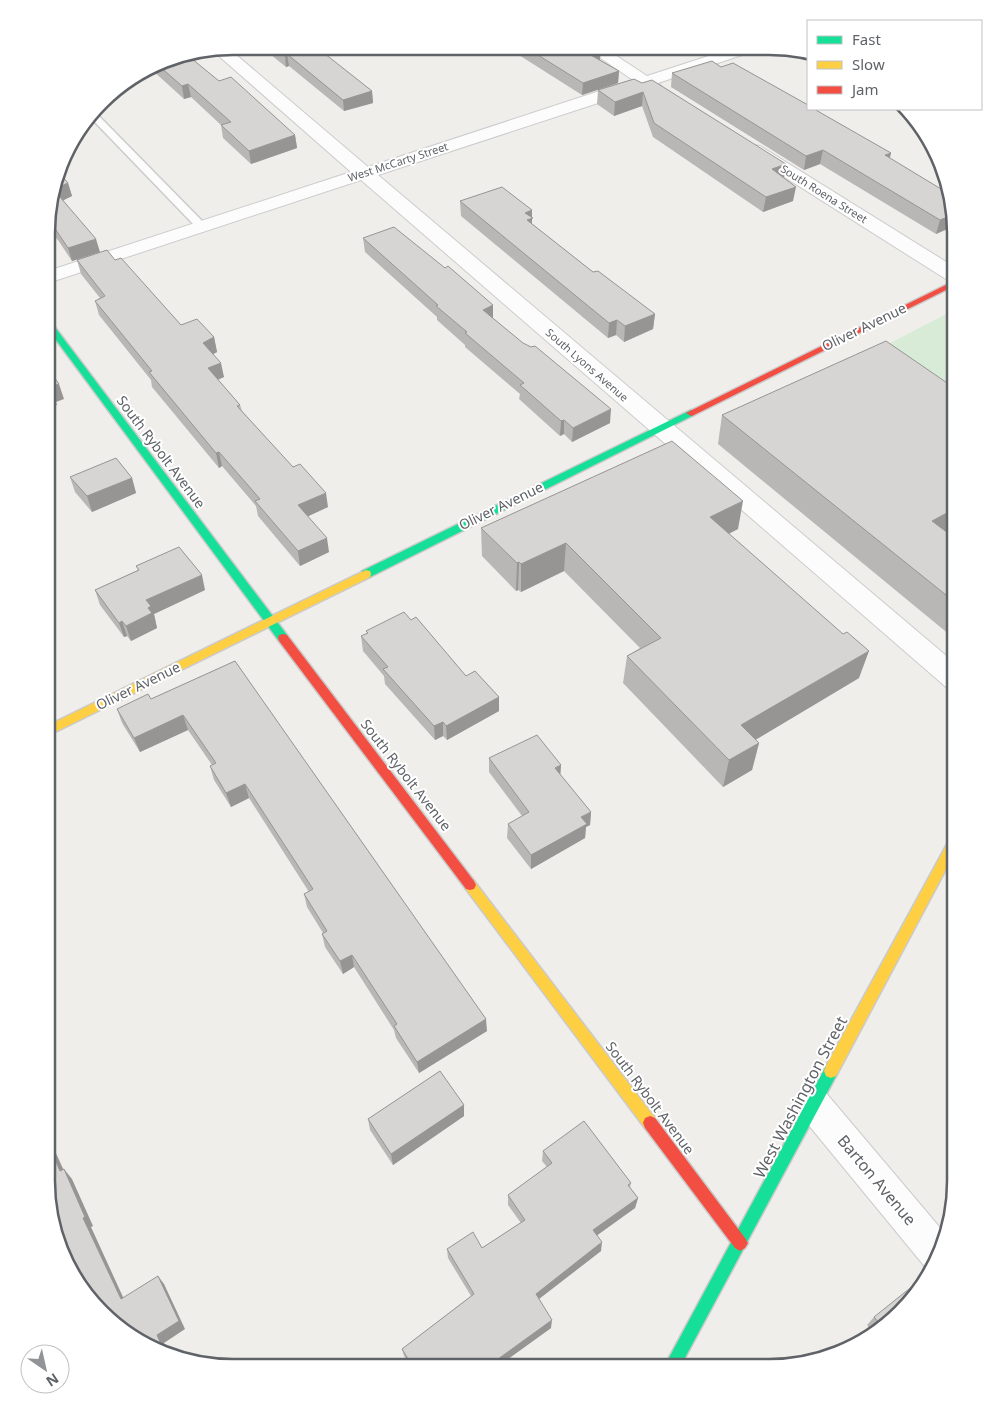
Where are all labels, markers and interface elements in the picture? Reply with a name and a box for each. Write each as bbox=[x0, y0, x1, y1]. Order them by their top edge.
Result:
legend bbox=[807, 20, 982, 110]
text: Fast bbox=[852, 29, 881, 49]
text: Slow bbox=[852, 54, 885, 74]
text: Jam bbox=[850, 79, 879, 99]
street label: West McCarty Street bbox=[346, 138, 450, 185]
street label: South Roena Street bbox=[778, 161, 870, 226]
street label: Oliver Avenue bbox=[818, 298, 909, 355]
street label: South Lyons Avenue bbox=[543, 325, 632, 405]
street label: South Rybolt Avenue bbox=[113, 391, 210, 512]
street label: Oliver Avenue bbox=[455, 477, 546, 534]
street label: Oliver Avenue bbox=[92, 657, 183, 714]
street label: South Rybolt Avenue bbox=[357, 715, 456, 834]
street label: West Washington Street bbox=[748, 1012, 852, 1182]
street label: South Rybolt Avenue bbox=[602, 1037, 699, 1158]
street label: Barton Avenue bbox=[833, 1130, 921, 1230]
north arrow bbox=[20, 1344, 70, 1394]
text: N bbox=[43, 1369, 63, 1391]

